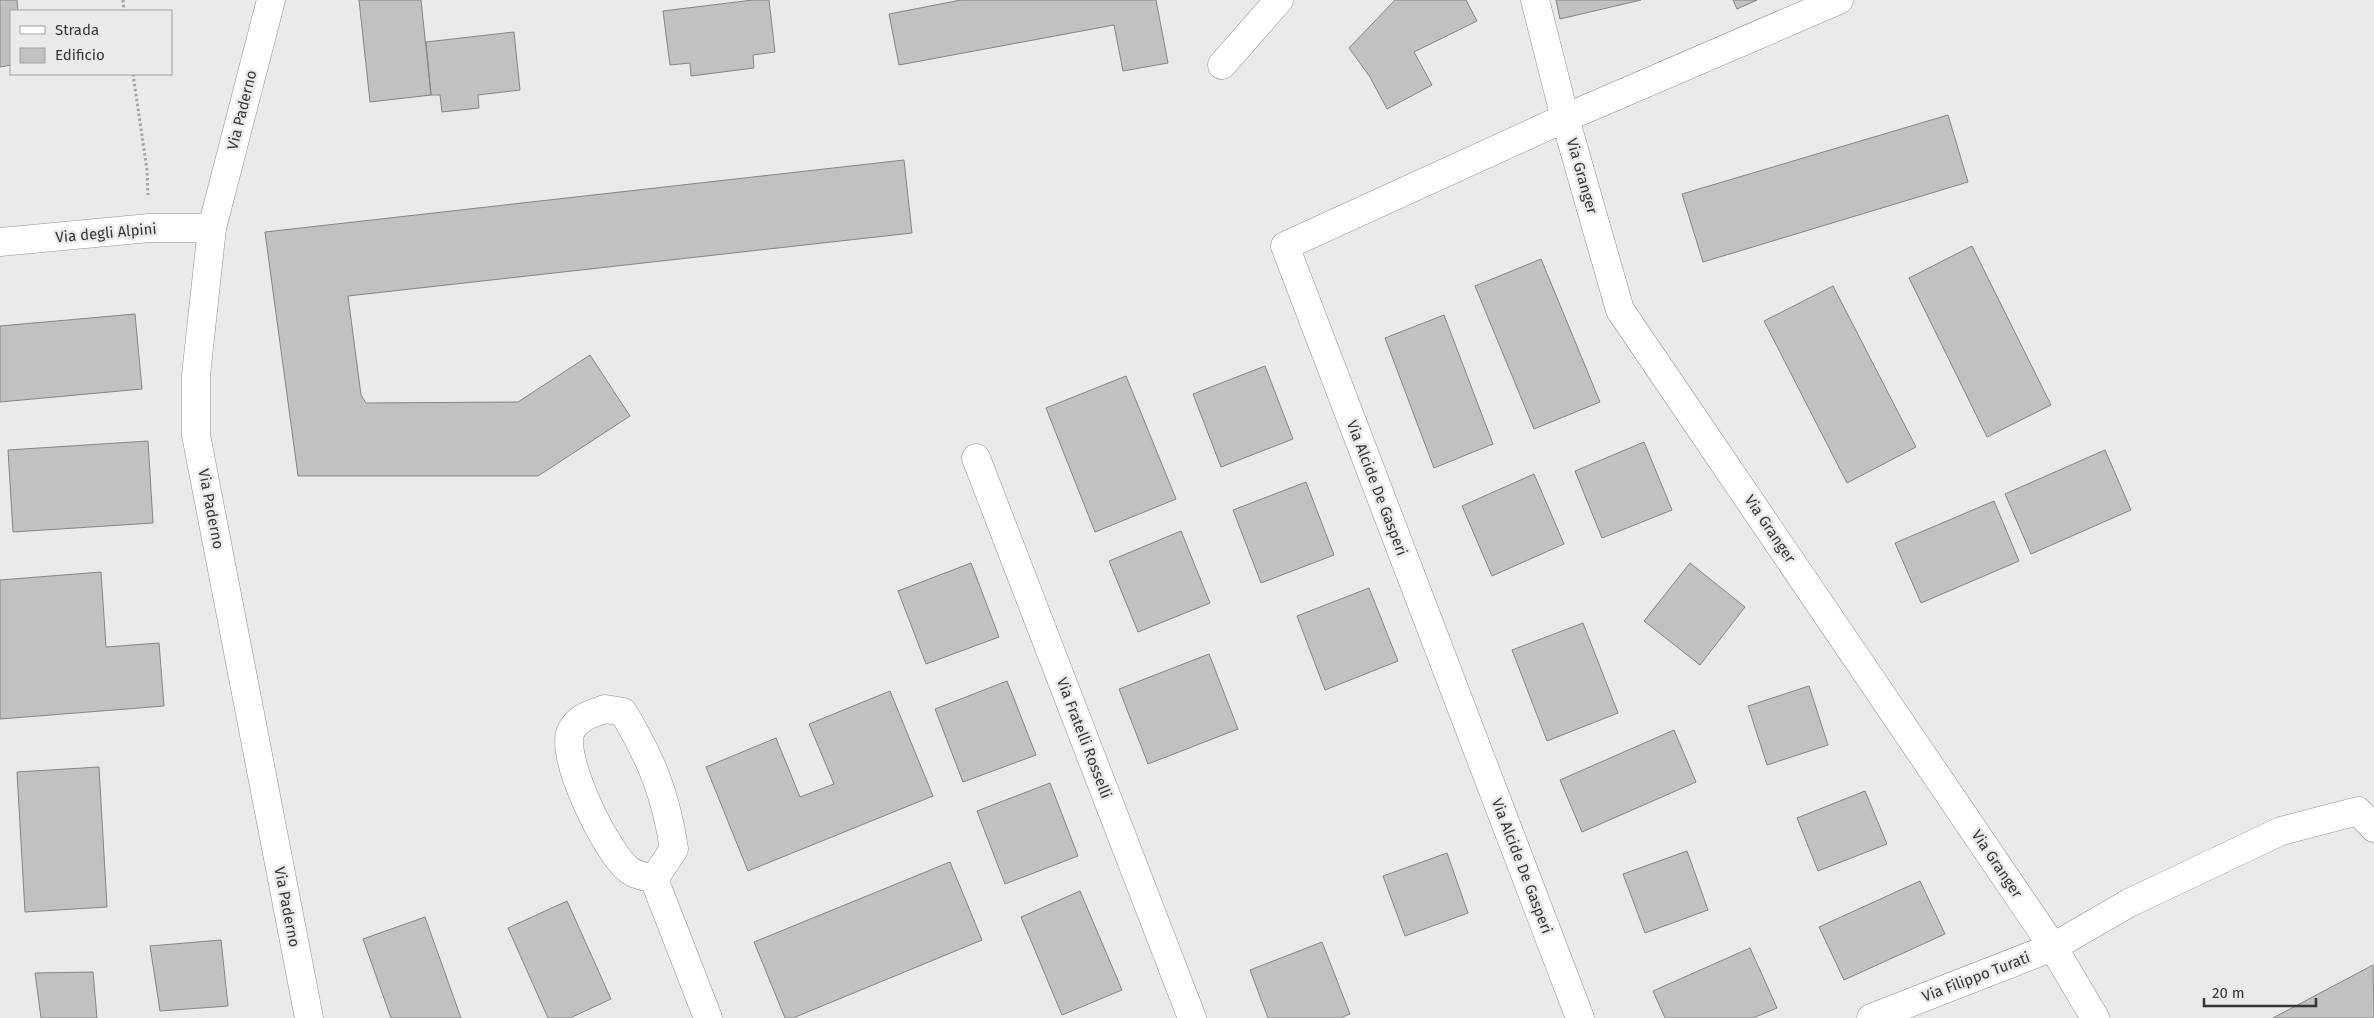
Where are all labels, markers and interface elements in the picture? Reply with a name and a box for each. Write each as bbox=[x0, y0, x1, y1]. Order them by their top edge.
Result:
legend bbox=[10, 10, 172, 75]
text: Strada bbox=[55, 21, 99, 39]
text: Edificio bbox=[55, 46, 105, 64]
street label: Via Paderno bbox=[223, 68, 261, 152]
street label: Via Granger bbox=[1563, 136, 1601, 216]
street label: Via degli Alpini bbox=[55, 220, 157, 246]
street label: Via Alcide De Gasperi bbox=[1343, 418, 1411, 558]
street label: Via Paderno bbox=[194, 467, 228, 551]
street label: Via Granger bbox=[1741, 492, 1799, 566]
street label: Via Fratelli Rosselli bbox=[1053, 675, 1115, 801]
street label: Via Alcide De Gasperi bbox=[1488, 796, 1556, 936]
street label: Via Granger bbox=[1968, 827, 2026, 901]
street label: Via Paderno bbox=[270, 865, 304, 949]
street label: Via Filippo Turati bbox=[1920, 948, 2032, 1006]
scale bar bbox=[2204, 976, 2316, 1008]
text: 20 m bbox=[2212, 984, 2245, 1002]

